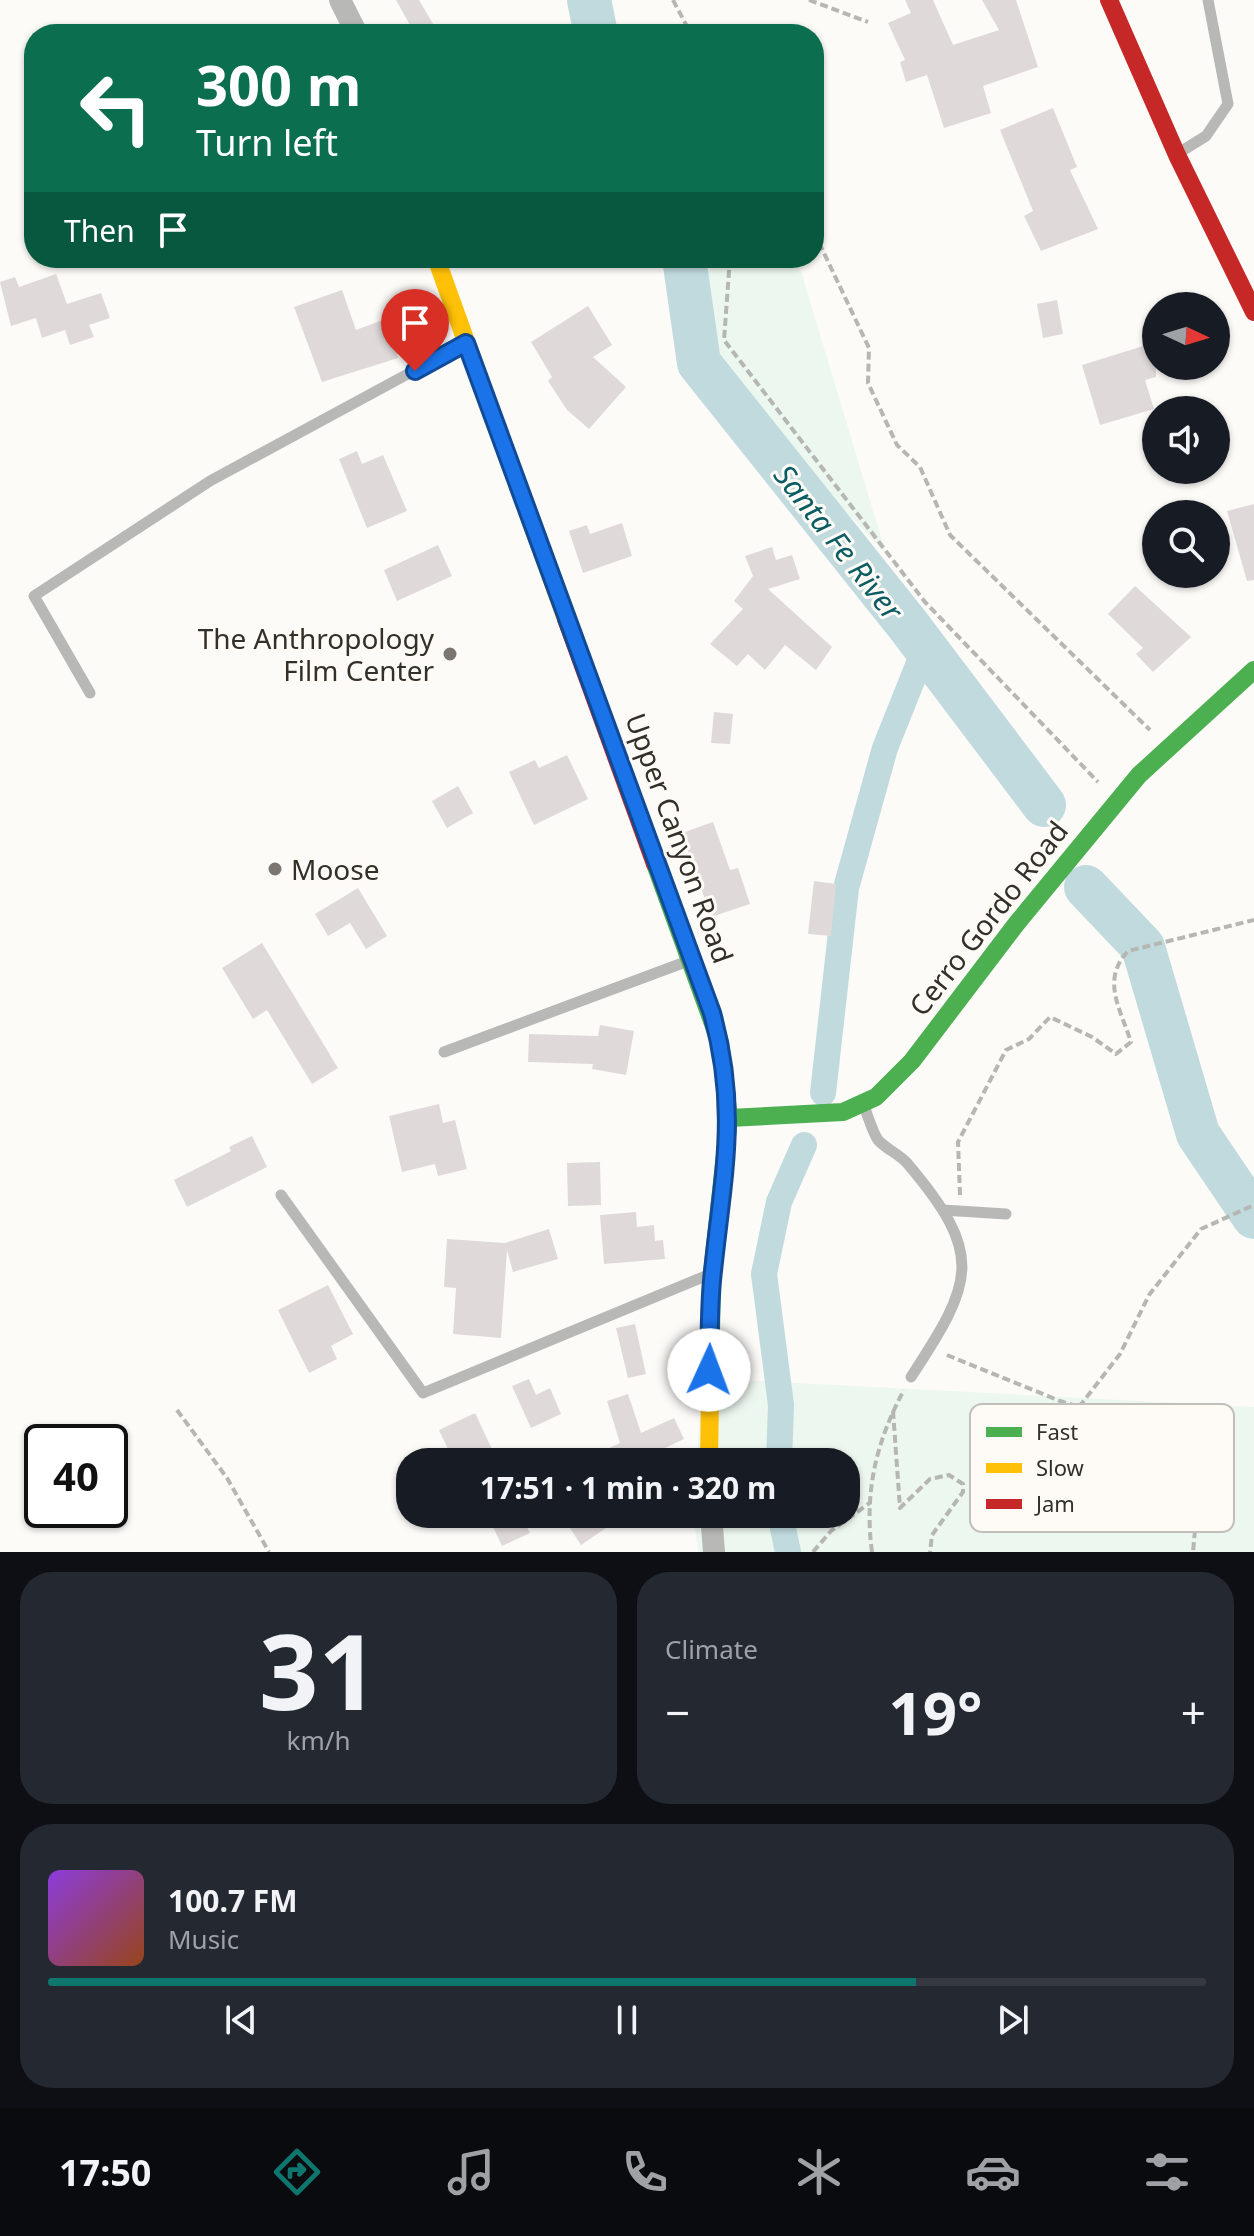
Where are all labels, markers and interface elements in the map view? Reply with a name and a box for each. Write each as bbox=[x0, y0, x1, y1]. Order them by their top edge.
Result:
text: 300 m bbox=[196, 46, 361, 122]
icon: left bbox=[64, 56, 168, 160]
text: Turn left bbox=[196, 118, 338, 167]
icon: arrive bbox=[151, 208, 195, 252]
text: Then bbox=[64, 210, 135, 251]
pin bbox=[381, 289, 449, 371]
north arrow bbox=[1142, 292, 1230, 380]
map controls bbox=[1142, 292, 1230, 588]
icon: arrive bbox=[393, 301, 437, 345]
button: sound bbox=[1142, 396, 1230, 484]
water label: Santa Fe River bbox=[765, 456, 913, 629]
button: search bbox=[1142, 500, 1230, 588]
place label: The Anthropology Film Center bbox=[198, 619, 435, 689]
marker: The Anthropology Film Center bbox=[441, 645, 459, 663]
street label: Upper Canyon Road bbox=[617, 708, 743, 968]
street label: Cerro Gordo Road bbox=[900, 813, 1076, 1023]
place label: Moose bbox=[291, 850, 379, 888]
marker: Moose bbox=[266, 860, 284, 878]
position arrow bbox=[667, 1328, 751, 1412]
legend bbox=[970, 1404, 1234, 1532]
text: Fast bbox=[1036, 1416, 1078, 1446]
speed limit sign: 40 bbox=[24, 1424, 128, 1528]
text: Slow bbox=[1036, 1452, 1085, 1482]
text: 17:51 · 1 min · 320 m bbox=[480, 1467, 776, 1508]
text: Jam bbox=[1034, 1488, 1075, 1518]
text: 31 bbox=[259, 1599, 378, 1740]
text: Climate bbox=[665, 1631, 758, 1667]
text: 19° bbox=[888, 1671, 983, 1753]
text: − bbox=[665, 1682, 690, 1742]
text: + bbox=[1181, 1682, 1206, 1742]
text: km/h bbox=[287, 1722, 350, 1758]
text: 100.7 FM bbox=[168, 1880, 298, 1921]
text: Music bbox=[168, 1921, 239, 1957]
icon: previous bbox=[219, 1998, 263, 2042]
icon: pause bbox=[605, 1998, 649, 2042]
icon: next bbox=[991, 1998, 1035, 2042]
icon: directions bbox=[269, 2144, 325, 2200]
icon: music bbox=[443, 2144, 499, 2200]
icon: phone bbox=[617, 2144, 673, 2200]
icon: climate bbox=[791, 2144, 847, 2200]
icon: car bbox=[965, 2144, 1021, 2200]
icon: filters bbox=[1139, 2144, 1195, 2200]
text: 17:50 bbox=[59, 2148, 151, 2197]

